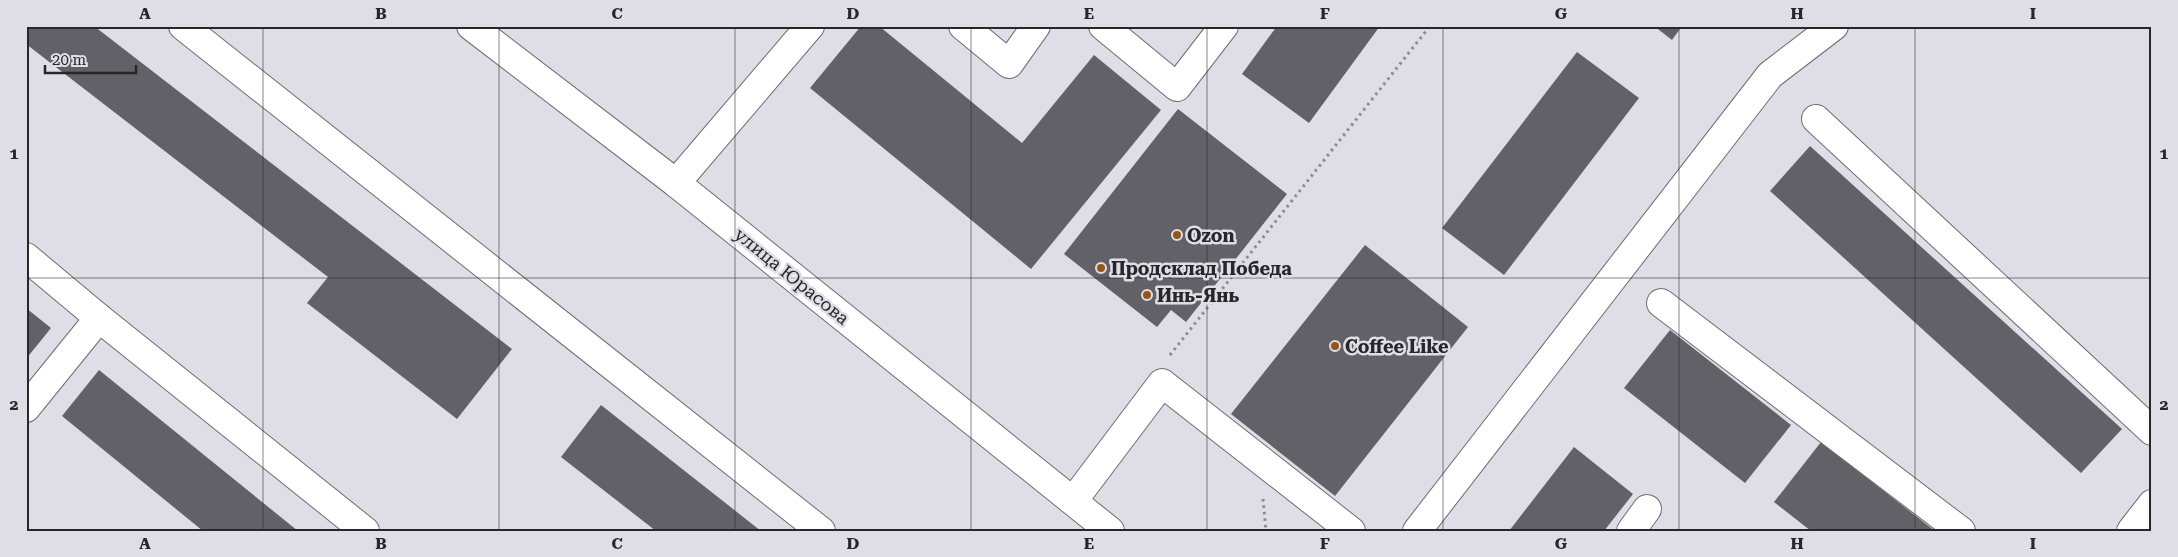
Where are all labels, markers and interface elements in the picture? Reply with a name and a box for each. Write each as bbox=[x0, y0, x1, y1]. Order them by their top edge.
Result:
text: A bbox=[139, 4, 151, 23]
text: B bbox=[375, 4, 387, 23]
text: C bbox=[611, 4, 623, 23]
text: D bbox=[847, 4, 860, 23]
text: E bbox=[1084, 4, 1094, 23]
text: F bbox=[1320, 4, 1330, 23]
text: G bbox=[1555, 4, 1568, 23]
text: H bbox=[1790, 4, 1804, 23]
text: I bbox=[2030, 4, 2036, 23]
scale bar bbox=[45, 42, 136, 74]
text: 20 m bbox=[52, 51, 87, 69]
text: 1 bbox=[10, 144, 19, 163]
text: 1 bbox=[2160, 144, 2169, 163]
street label: улица Юрасова bbox=[730, 223, 854, 329]
place label: Ozon bbox=[1187, 225, 1235, 246]
marker: Ozon bbox=[1171, 229, 1183, 241]
place label: Продсклад Победа bbox=[1111, 258, 1292, 279]
marker: Продсклад Победа bbox=[1095, 262, 1107, 274]
place label: Инь-Янь bbox=[1157, 285, 1240, 306]
marker: Инь-Янь bbox=[1141, 289, 1153, 301]
place label: Coffee Like bbox=[1345, 336, 1449, 357]
marker: Coffee Like bbox=[1329, 340, 1341, 352]
text: 2 bbox=[10, 395, 19, 414]
text: 2 bbox=[2160, 395, 2169, 414]
text: A bbox=[139, 534, 151, 553]
text: B bbox=[375, 534, 387, 553]
text: C bbox=[611, 534, 623, 553]
text: D bbox=[847, 534, 860, 553]
text: E bbox=[1084, 534, 1094, 553]
text: F bbox=[1320, 534, 1330, 553]
text: G bbox=[1555, 534, 1568, 553]
text: H bbox=[1790, 534, 1804, 553]
text: I bbox=[2030, 534, 2036, 553]

